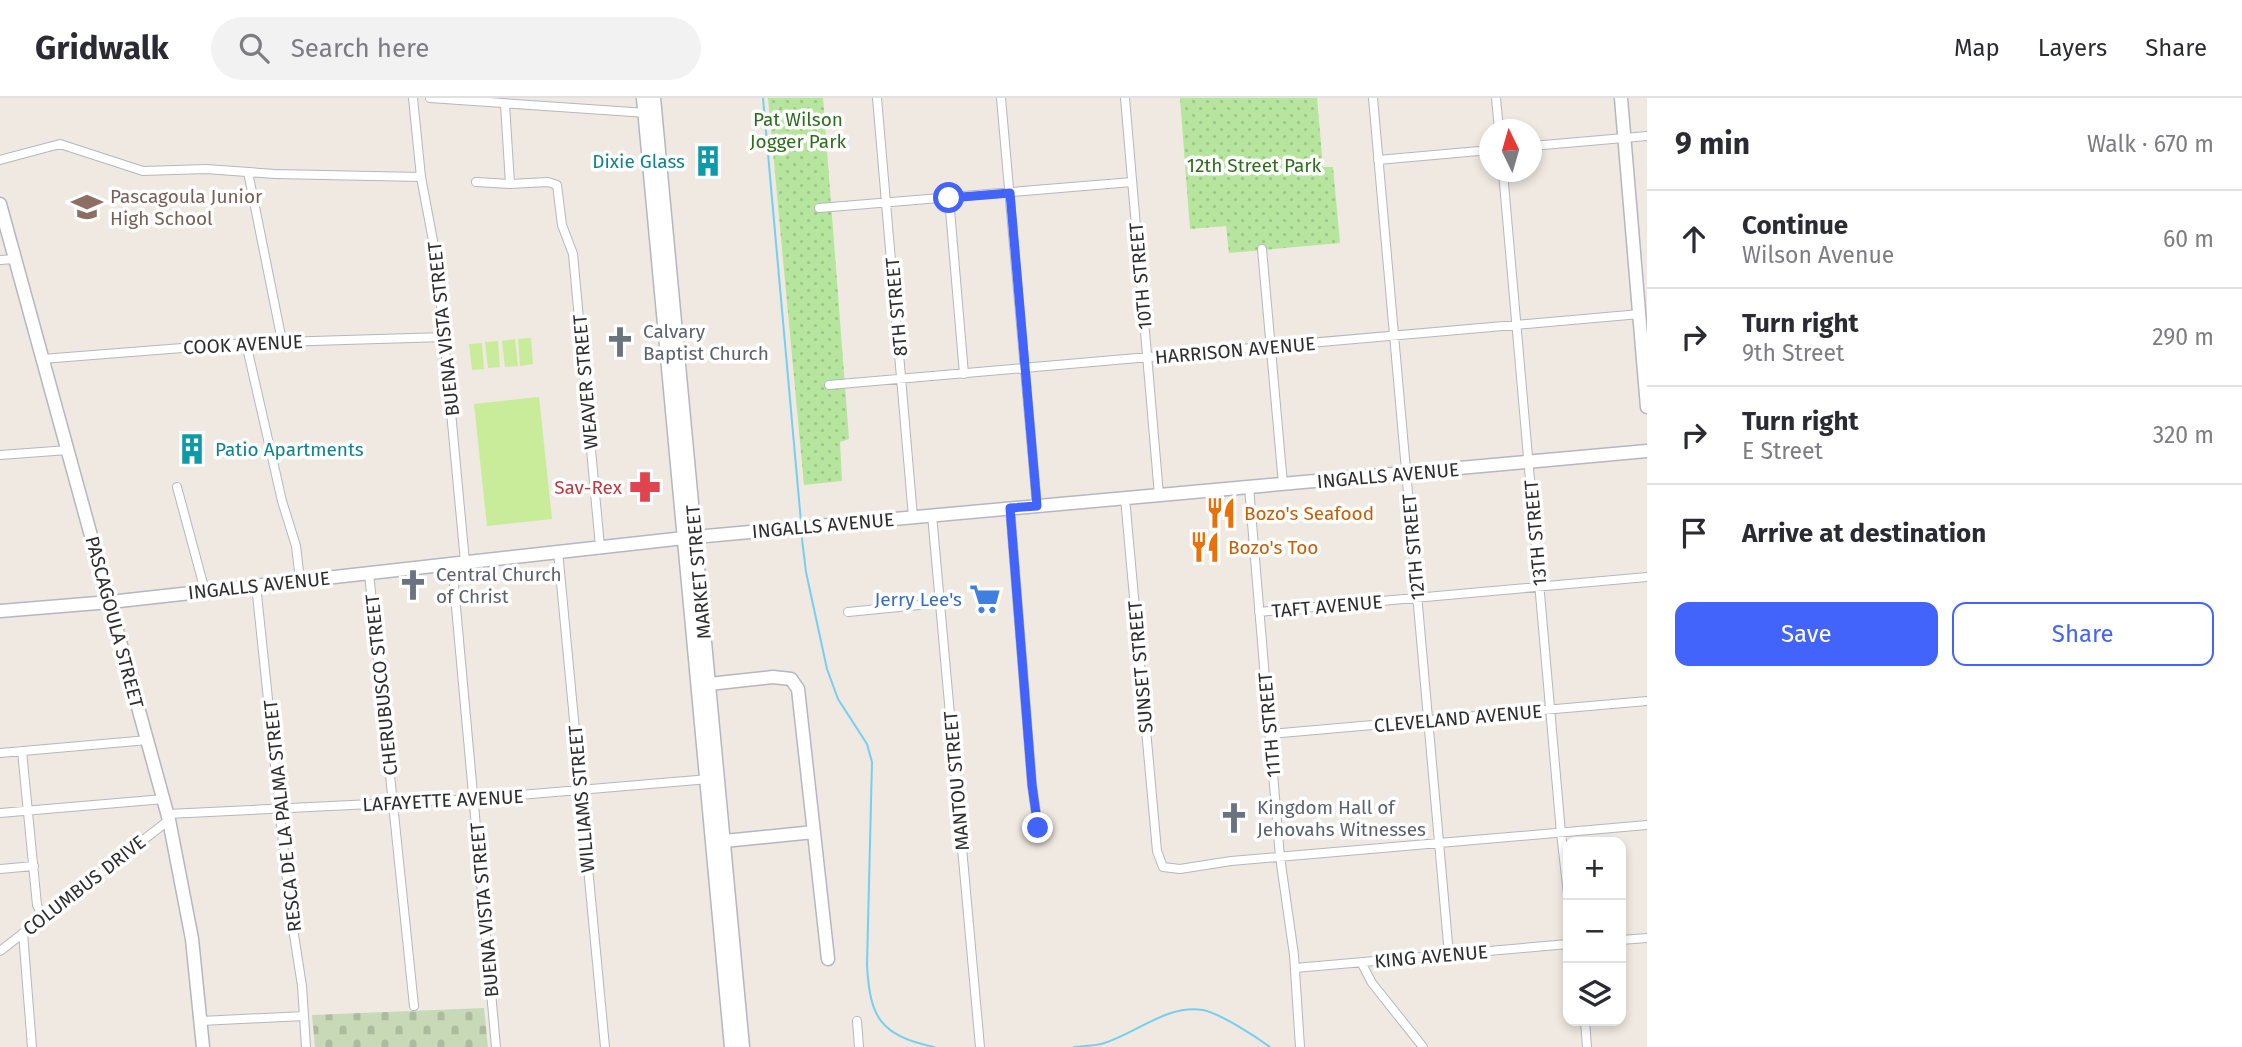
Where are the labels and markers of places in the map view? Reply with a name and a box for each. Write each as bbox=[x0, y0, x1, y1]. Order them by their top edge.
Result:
building icon: Dixie Glass bbox=[691, 144, 725, 178]
place label: Dixie Glass bbox=[592, 150, 685, 173]
place label: Pascagoula Junior High School bbox=[110, 185, 263, 230]
school or university icon: Pascagoula Junior High School bbox=[70, 190, 104, 224]
place label: Calvary Baptist Church bbox=[643, 320, 769, 365]
church icon: Calvary Baptist Church bbox=[603, 325, 637, 359]
building icon: Patio Apartments bbox=[175, 432, 209, 466]
place label: Patio Apartments bbox=[215, 438, 364, 461]
pharmacy icon: Sav-Rex bbox=[628, 470, 662, 504]
place label: Sav-Rex bbox=[554, 476, 623, 499]
restaurant icon: Bozo's Seafood bbox=[1204, 496, 1238, 530]
place label: Bozo's Seafood bbox=[1244, 502, 1374, 525]
restaurant icon: Bozo's Too bbox=[1188, 530, 1222, 564]
place label: Bozo's Too bbox=[1228, 536, 1318, 559]
place label: Central Church of Christ bbox=[436, 563, 562, 608]
church icon: Central Church of Christ bbox=[396, 568, 430, 602]
supermarket icon: Jerry Lee's bbox=[968, 582, 1002, 616]
place label: Jerry Lee's bbox=[874, 588, 962, 611]
place label: Kingdom Hall of Jehovahs Witnesses bbox=[1257, 796, 1426, 841]
church icon: Kingdom Hall of Jehovahs Witnesses bbox=[1217, 801, 1251, 835]

